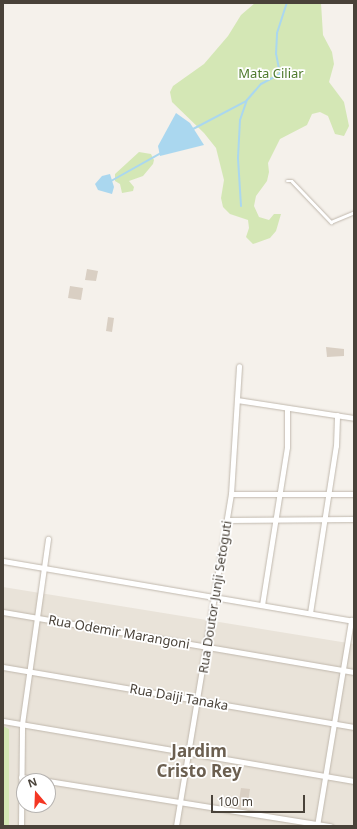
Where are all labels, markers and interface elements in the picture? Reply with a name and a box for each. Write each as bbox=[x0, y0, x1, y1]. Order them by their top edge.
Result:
park label: Mata Ciliar bbox=[238, 65, 304, 81]
street label: Rua Doutor Junji Setoguti bbox=[195, 520, 235, 674]
street label: Rua Odemir Marangoni bbox=[47, 612, 191, 652]
street label: Rua Daiji Tanaka bbox=[128, 681, 230, 713]
district label: Jardim Cristo Rey bbox=[156, 741, 242, 781]
north arrow bbox=[16, 773, 56, 813]
text: N bbox=[26, 774, 39, 791]
scale bar bbox=[213, 787, 307, 813]
text: 100 m bbox=[218, 793, 253, 810]

